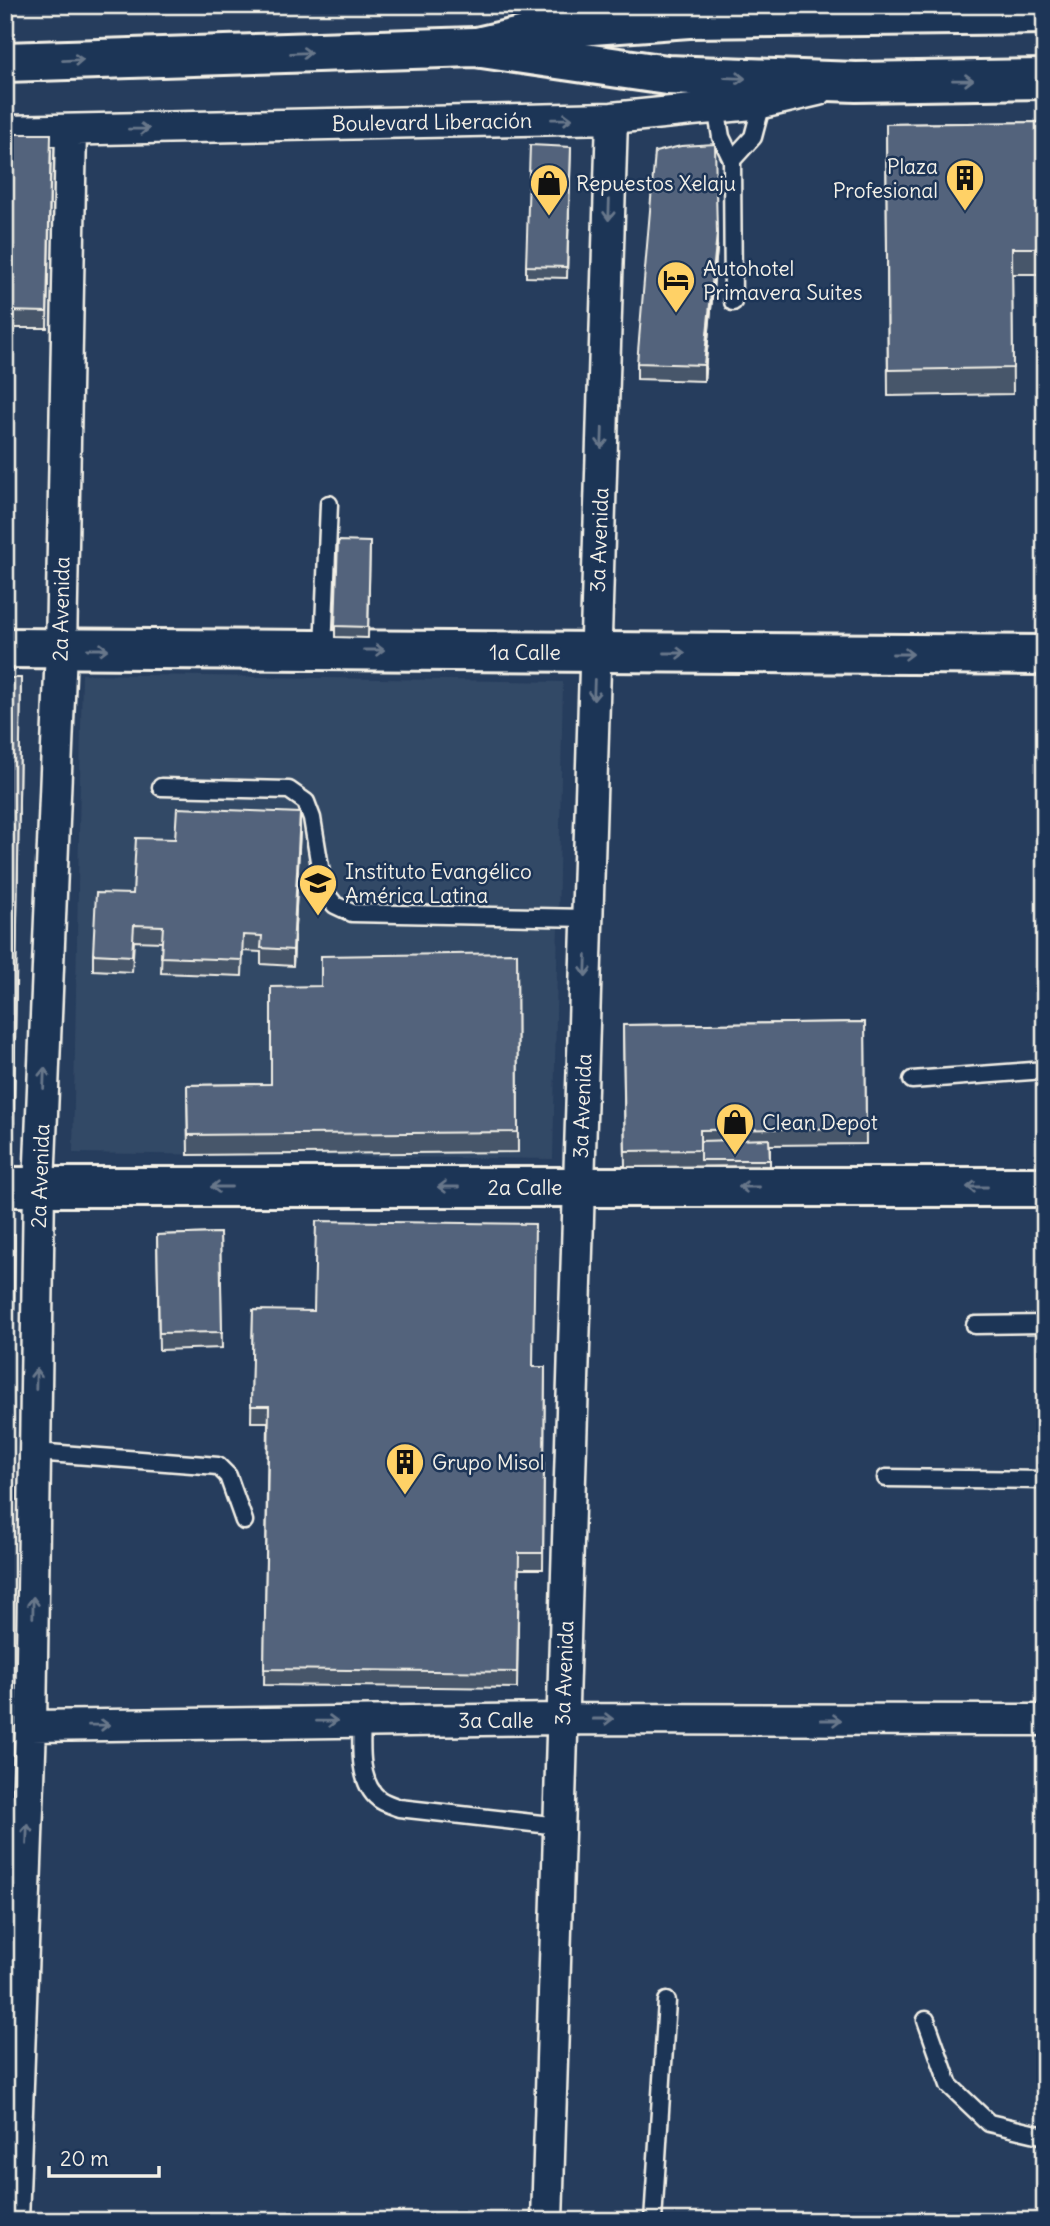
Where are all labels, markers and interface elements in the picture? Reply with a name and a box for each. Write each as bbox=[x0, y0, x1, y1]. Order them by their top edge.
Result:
one-way arrow bbox=[289, 46, 312, 59]
one-way arrow bbox=[62, 54, 85, 67]
one-way arrow bbox=[723, 71, 746, 84]
one-way arrow bbox=[951, 73, 974, 87]
street label: Boulevard Liberación bbox=[332, 107, 532, 137]
one-way arrow bbox=[551, 112, 574, 126]
one-way arrow bbox=[127, 123, 150, 136]
place label: Plaza Profesional bbox=[833, 153, 938, 204]
building icon: Plaza Profesional bbox=[944, 157, 986, 212]
shop icon: Repuestos Xelaju bbox=[528, 162, 570, 217]
place label: Repuestos Xelaju bbox=[576, 170, 736, 197]
one-way arrow bbox=[603, 199, 616, 222]
place label: Autohotel Primavera Suites bbox=[703, 255, 863, 306]
hotel icon: Autohotel Primavera Suites bbox=[655, 259, 697, 314]
one-way arrow bbox=[595, 426, 609, 449]
street label: 3a Avenida bbox=[584, 487, 614, 593]
street label: 2a Avenida bbox=[47, 556, 75, 662]
street label: 1a Calle bbox=[489, 639, 561, 666]
one-way arrow bbox=[86, 642, 109, 656]
one-way arrow bbox=[363, 643, 386, 657]
one-way arrow bbox=[664, 646, 687, 660]
one-way arrow bbox=[891, 648, 914, 661]
one-way arrow bbox=[587, 678, 601, 701]
place label: Instituto Evangélico América Latina bbox=[345, 858, 532, 909]
school or university icon: Instituto Evangélico América Latina bbox=[297, 862, 339, 917]
one-way arrow bbox=[579, 954, 592, 977]
street label: 3a Avenida bbox=[567, 1053, 597, 1159]
one-way arrow bbox=[37, 1067, 50, 1090]
shop icon: Clean Depot bbox=[714, 1101, 756, 1156]
place label: Clean Depot bbox=[762, 1109, 878, 1136]
street label: 2a Avenida bbox=[25, 1123, 55, 1229]
street label: 2a Calle bbox=[488, 1174, 562, 1201]
one-way arrow bbox=[209, 1180, 232, 1194]
one-way arrow bbox=[437, 1180, 460, 1194]
one-way arrow bbox=[738, 1180, 761, 1194]
one-way arrow bbox=[965, 1180, 988, 1194]
one-way arrow bbox=[29, 1368, 43, 1391]
building icon: Grupo Misol bbox=[384, 1441, 426, 1496]
place label: Grupo Misol bbox=[432, 1449, 544, 1476]
one-way arrow bbox=[26, 1596, 39, 1619]
street label: 3a Avenida bbox=[549, 1620, 579, 1726]
street label: 3a Calle bbox=[458, 1707, 534, 1734]
one-way arrow bbox=[591, 1712, 614, 1726]
one-way arrow bbox=[819, 1713, 842, 1727]
one-way arrow bbox=[315, 1714, 338, 1728]
one-way arrow bbox=[87, 1718, 110, 1731]
one-way arrow bbox=[20, 1823, 34, 1846]
scale bar bbox=[49, 2135, 159, 2179]
text: 20 m bbox=[60, 2145, 109, 2172]

